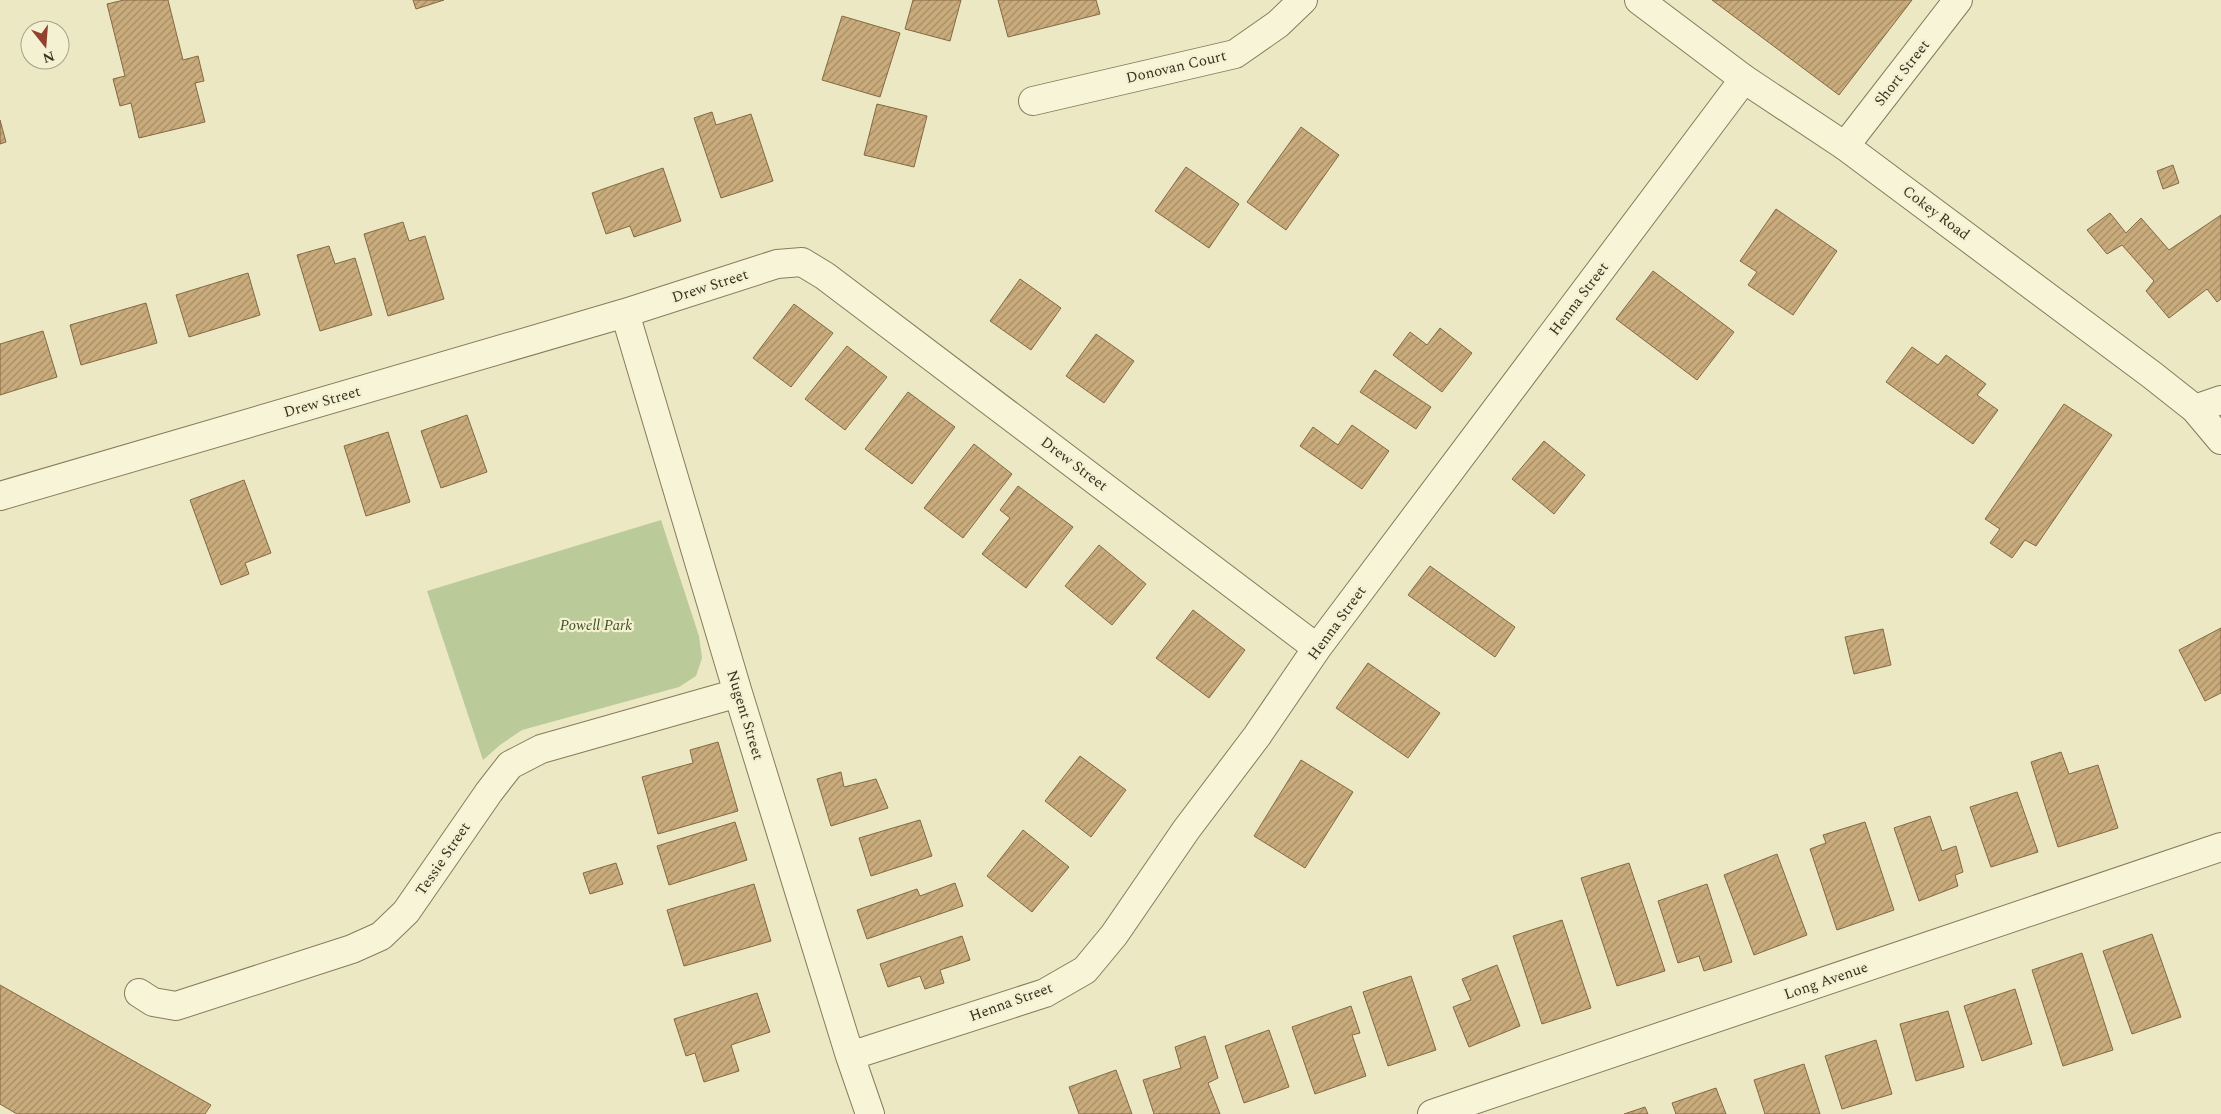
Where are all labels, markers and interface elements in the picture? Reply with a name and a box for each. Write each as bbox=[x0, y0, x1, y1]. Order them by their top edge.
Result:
north arrow bbox=[20, 20, 70, 70]
street label: Short Street bbox=[1869, 35, 1935, 111]
street label: Donovan Court bbox=[1124, 44, 1228, 90]
text: N bbox=[40, 45, 57, 69]
street label: Cokey Road bbox=[1897, 180, 1975, 246]
street label: Henna Street bbox=[1544, 257, 1614, 341]
street label: Drew Street bbox=[669, 263, 751, 309]
street label: Drew Street bbox=[281, 380, 363, 424]
street label: Drew Street bbox=[1035, 431, 1113, 497]
street label: Henna Street bbox=[1302, 581, 1372, 665]
park label: Powell Park bbox=[560, 614, 632, 637]
street label: Nugent Street bbox=[720, 667, 770, 763]
street label: Tessie Street bbox=[410, 818, 476, 900]
street label: Long Avenue bbox=[1781, 956, 1871, 1006]
street label: Henna Street bbox=[966, 976, 1056, 1028]

